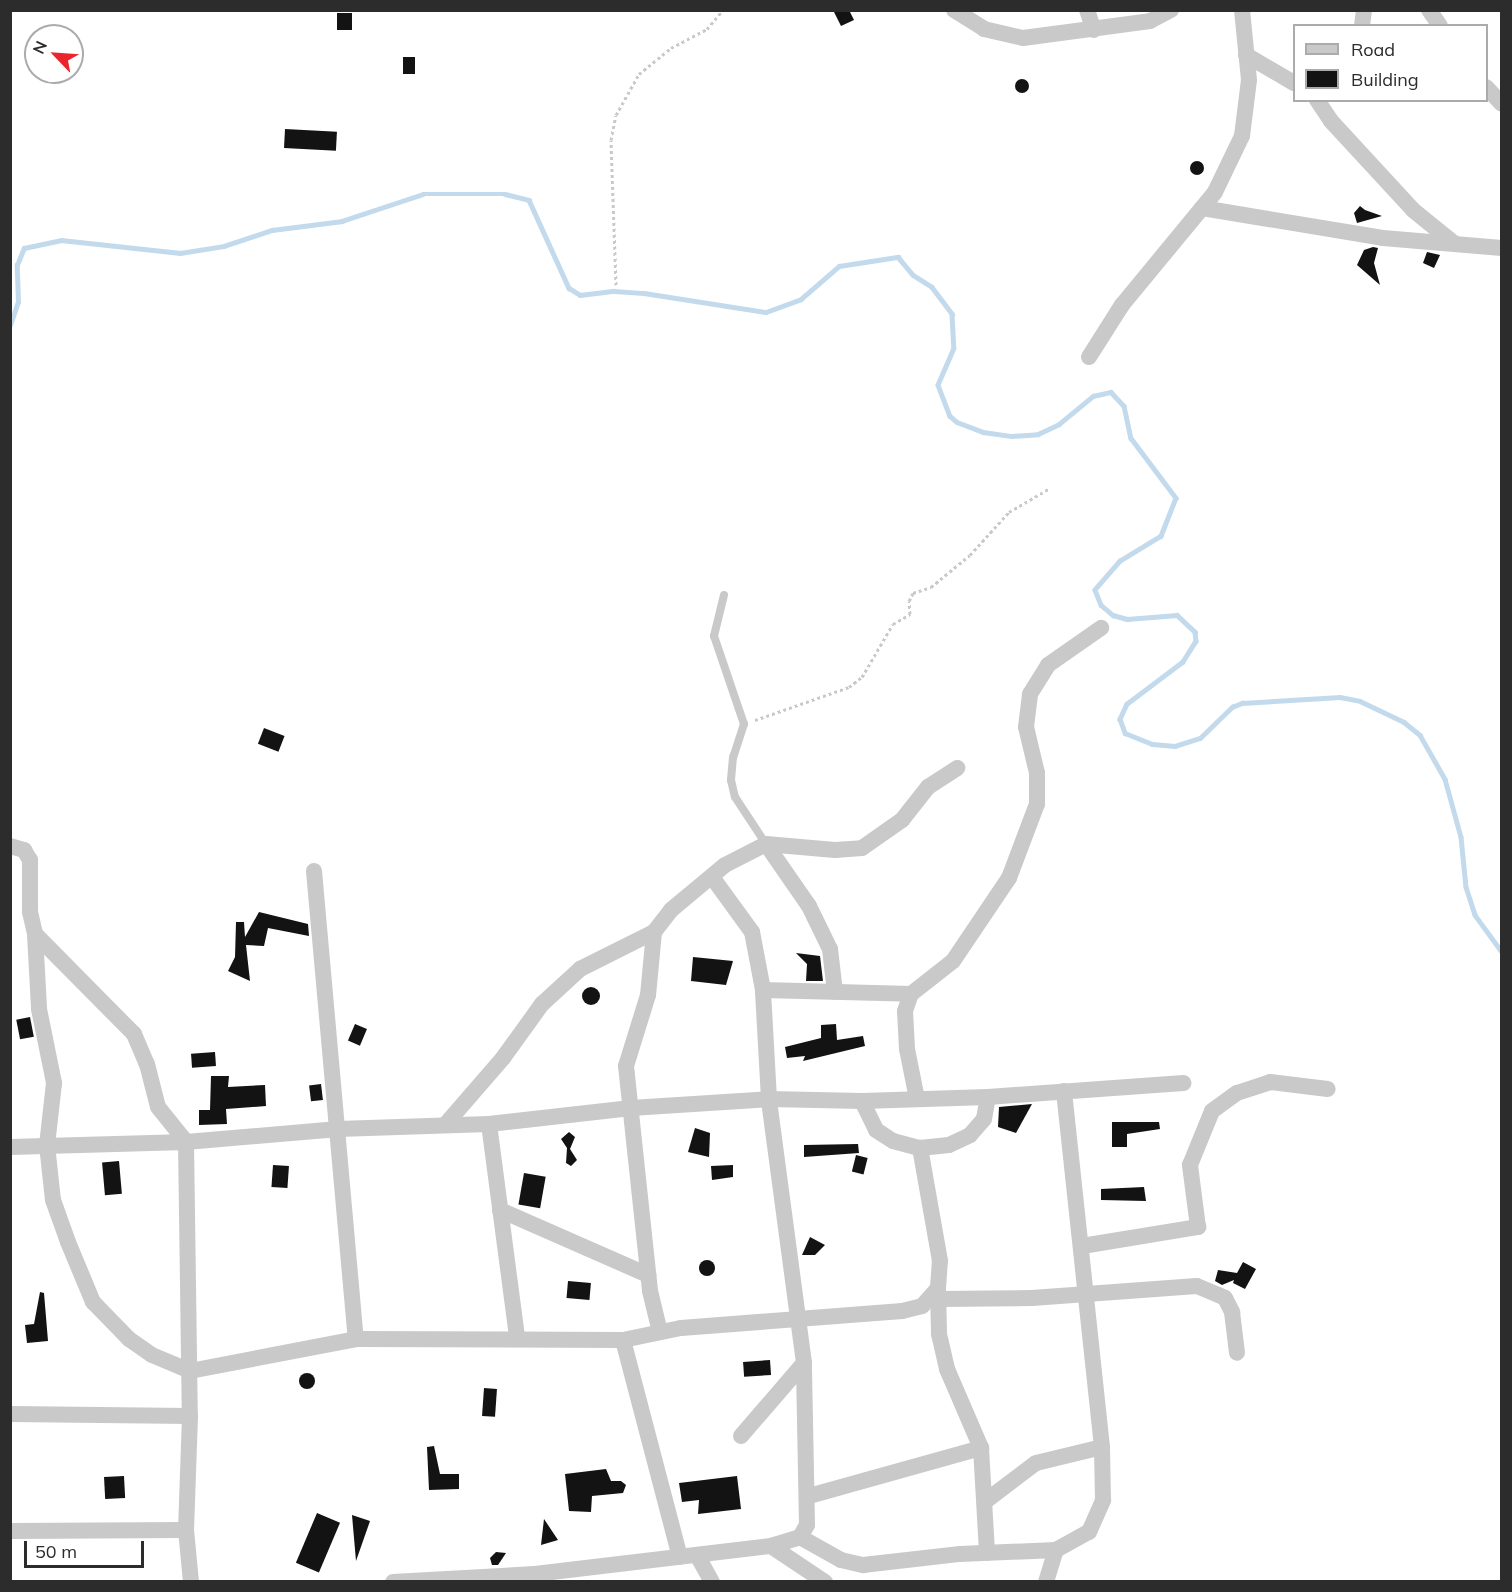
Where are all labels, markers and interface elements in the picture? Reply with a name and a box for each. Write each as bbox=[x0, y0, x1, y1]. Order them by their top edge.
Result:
north arrow bbox=[24, 24, 84, 84]
legend bbox=[1293, 24, 1488, 102]
text: N bbox=[28, 38, 51, 57]
text: Road bbox=[1351, 38, 1395, 61]
text: Building bbox=[1351, 68, 1419, 91]
scale bar bbox=[27, 1529, 147, 1567]
text: 50 m bbox=[35, 1540, 77, 1563]

